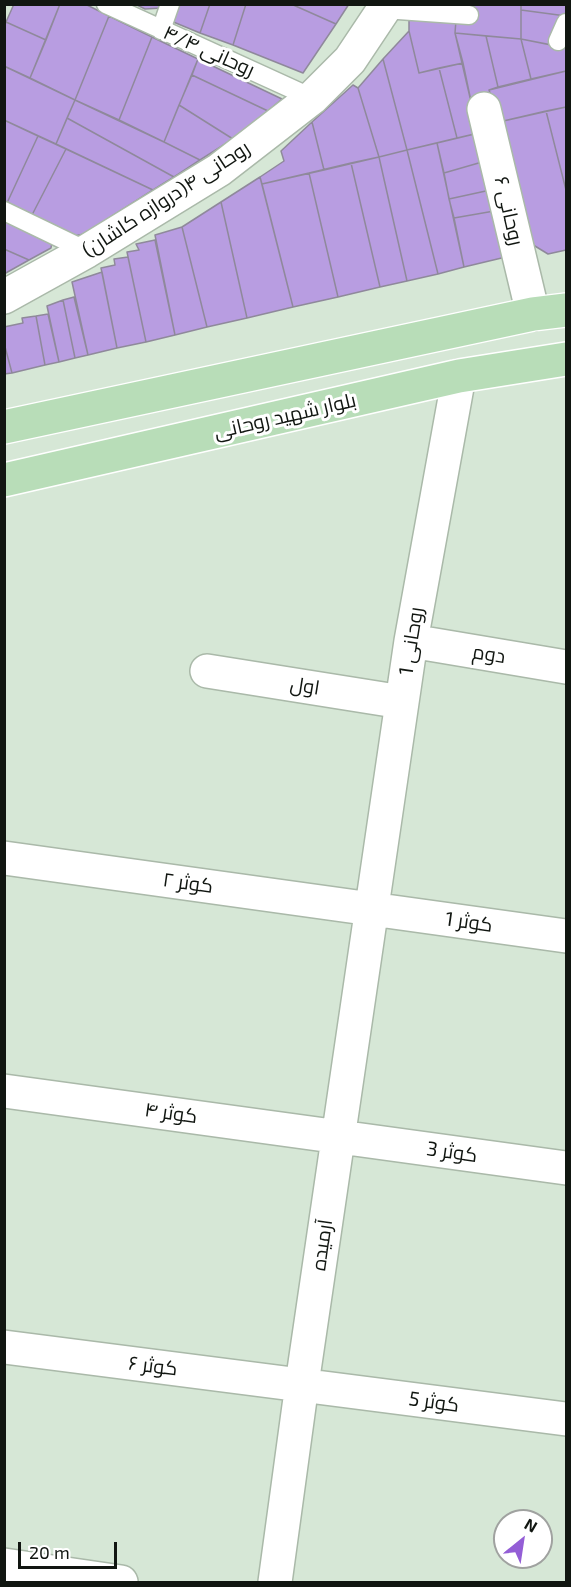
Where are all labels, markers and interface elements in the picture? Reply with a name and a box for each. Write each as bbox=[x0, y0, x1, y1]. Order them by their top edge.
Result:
street label: روحانی ۴/۴ bbox=[160, 20, 258, 82]
street label: روحانی ۴(دروازه کاشان) bbox=[78, 136, 254, 262]
street label: روحانی ۶ bbox=[489, 174, 529, 248]
street label: بلوار شهید روحانی bbox=[212, 388, 358, 444]
street label: روحانی 1 bbox=[394, 605, 428, 677]
street label: دوم bbox=[471, 640, 507, 668]
street label: اول bbox=[289, 672, 321, 700]
street label: کوثر ۲ bbox=[161, 868, 215, 898]
street label: کوثر 1 bbox=[444, 907, 494, 937]
street label: کوثر ۴ bbox=[143, 1097, 199, 1129]
street label: کوثر 3 bbox=[425, 1137, 479, 1167]
street label: آرمیده bbox=[307, 1218, 337, 1272]
street label: کوثر ۶ bbox=[127, 1351, 179, 1381]
street label: کوثر 5 bbox=[407, 1387, 461, 1417]
north arrow bbox=[493, 1509, 553, 1569]
text: N bbox=[521, 1514, 541, 1536]
scale bar bbox=[21, 1530, 120, 1568]
text: 20 m bbox=[29, 1541, 70, 1563]

